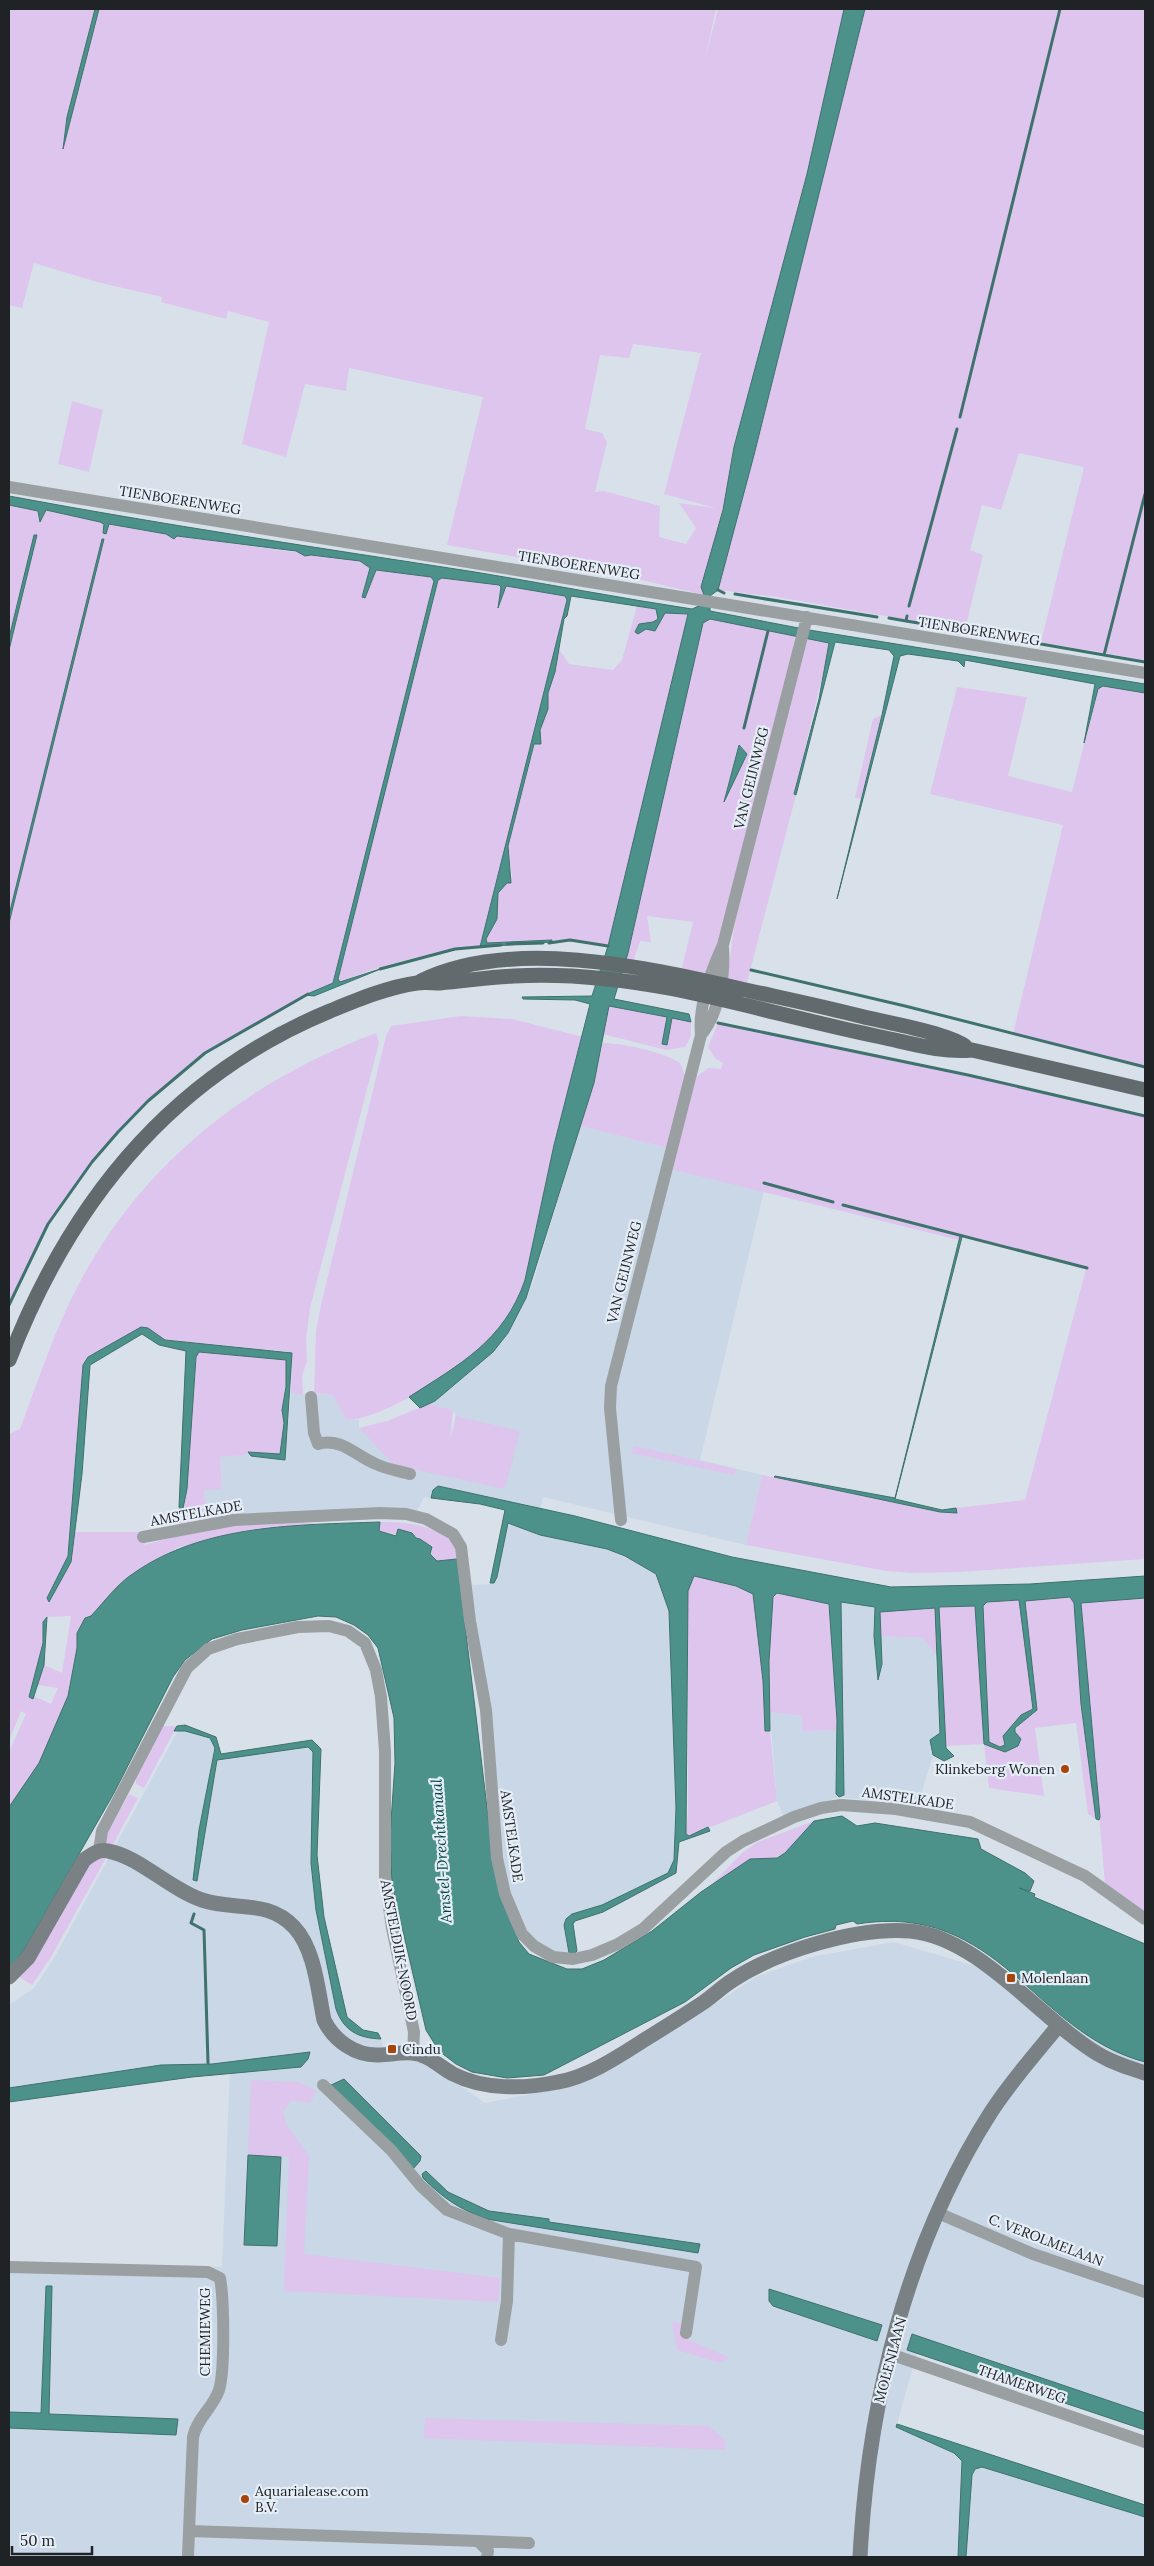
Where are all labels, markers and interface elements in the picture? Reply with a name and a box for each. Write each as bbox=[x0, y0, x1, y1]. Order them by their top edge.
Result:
street label: TIENBOERENWEG bbox=[118, 481, 242, 519]
street label: TIENBOERENWEG bbox=[517, 546, 641, 584]
street label: TIENBOERENWEG bbox=[917, 612, 1041, 650]
street label: VAN GEIJNWEG bbox=[729, 725, 773, 832]
street label: VAN GEIJNWEG bbox=[602, 1219, 646, 1326]
street label: AMSTELKADE bbox=[148, 1496, 243, 1530]
place label: Klinkeberg Wonen bbox=[935, 1760, 1055, 1778]
marker: Klinkeberg Wonen bbox=[1059, 1763, 1071, 1775]
water label: Amstel-Drechtkanaal bbox=[426, 1777, 456, 1925]
street label: AMSTELKADE bbox=[860, 1783, 955, 1813]
street label: AMSTELKADE bbox=[497, 1788, 527, 1883]
street label: AMSTELDIJK-NOORD bbox=[376, 1877, 421, 2022]
place label: Molenlaan bbox=[1021, 1969, 1089, 1987]
marker: Molenlaan bbox=[1005, 1972, 1017, 1984]
place label: Cindu bbox=[402, 2040, 441, 2058]
marker: Cindu bbox=[386, 2043, 398, 2055]
street label: C. VEROLMELAAN bbox=[986, 2210, 1106, 2270]
street label: CHEMIEWEG bbox=[196, 2287, 214, 2376]
street label: MOLENLAAN bbox=[870, 2315, 910, 2405]
street label: THAMERWEG bbox=[976, 2360, 1069, 2408]
place label: Aquarialease.com B.V. bbox=[254, 2482, 369, 2516]
marker: Aquarialease.com B.V. bbox=[239, 2493, 251, 2505]
scale bar bbox=[12, 2524, 92, 2556]
text: 50 m bbox=[20, 2531, 55, 2550]

